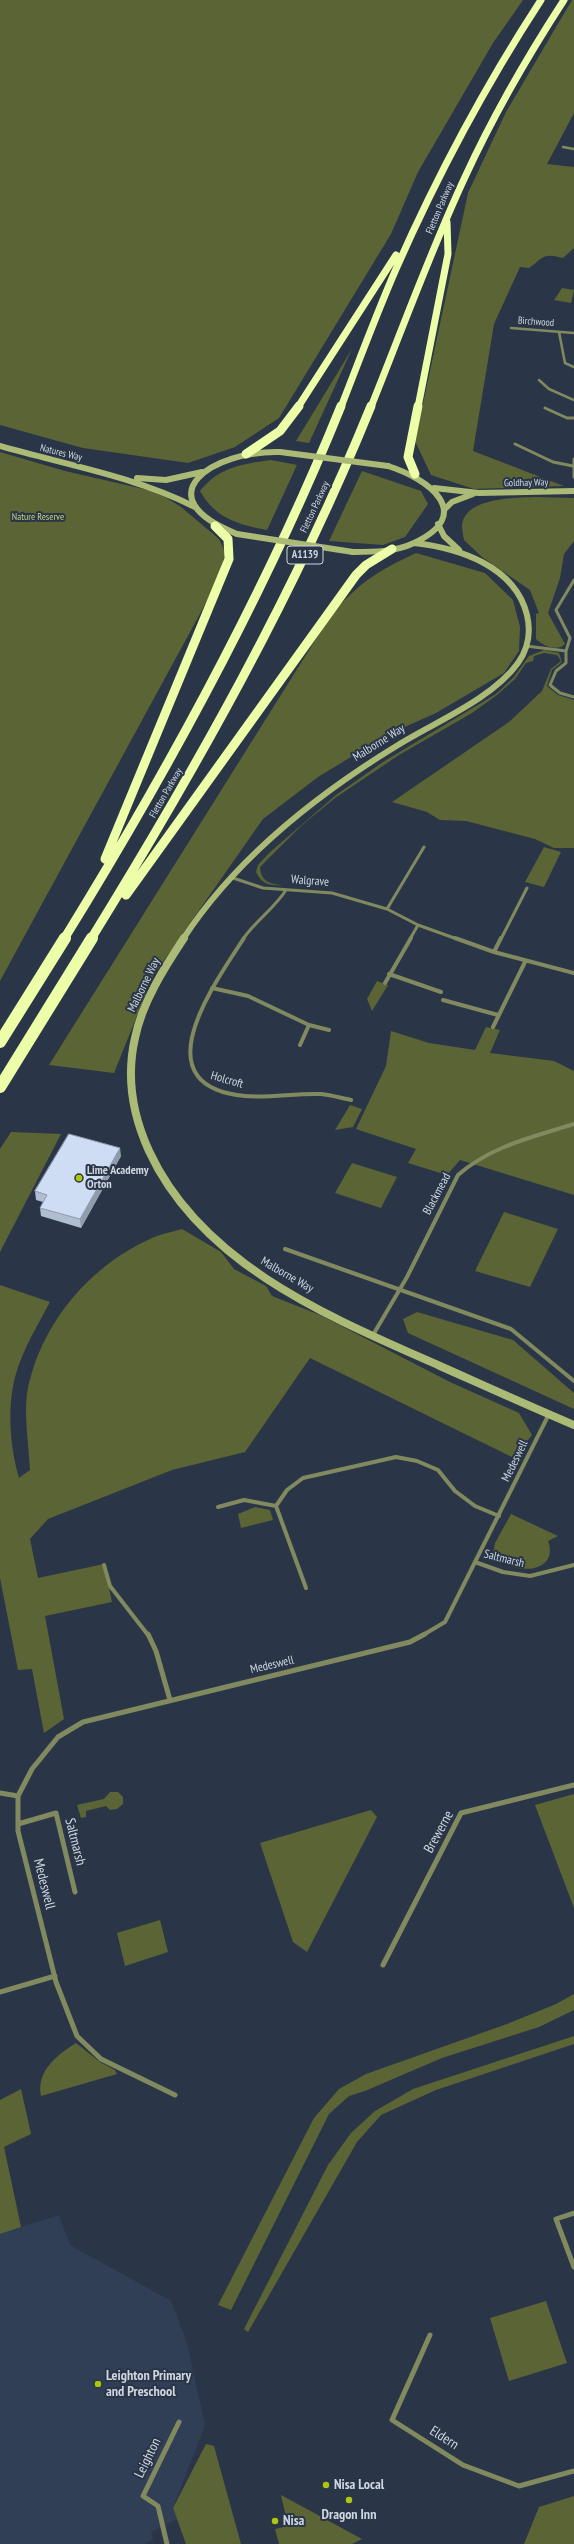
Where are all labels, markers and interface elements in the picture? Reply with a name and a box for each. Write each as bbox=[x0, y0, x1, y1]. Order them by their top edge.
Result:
street label: Fletton Parkway bbox=[424, 180, 456, 236]
street label: Birchwood bbox=[517, 315, 555, 329]
street label: Natures Way bbox=[39, 442, 83, 464]
street label: Goldhay Way bbox=[504, 477, 548, 489]
street label: Fletton Parkway bbox=[298, 479, 332, 535]
park label: Nature Reserve bbox=[12, 511, 64, 523]
road number: A1139 bbox=[287, 546, 323, 564]
street label: Malborne Way bbox=[350, 721, 408, 765]
street label: Fletton Parkway bbox=[147, 766, 185, 820]
street label: Walgrave bbox=[290, 872, 330, 890]
street label: Malborne Way bbox=[125, 955, 163, 1015]
street label: Holcroft bbox=[209, 1068, 245, 1092]
place label: Lime Academy Orton bbox=[87, 1164, 149, 1192]
street label: Blackmead bbox=[420, 1171, 454, 1217]
marker: Lime Academy Orton bbox=[74, 1173, 84, 1183]
street label: Malborne Way bbox=[258, 1254, 316, 1296]
street label: Medeswell bbox=[499, 1438, 531, 1484]
street label: Saltmarsh bbox=[482, 1547, 526, 1571]
street label: Medeswell bbox=[249, 1653, 295, 1677]
street label: Brewerne bbox=[421, 1808, 457, 1856]
street label: Saltmarsh bbox=[61, 1817, 89, 1867]
street label: Medeswell bbox=[30, 1857, 58, 1911]
place label: Leighton Primary and Preschool bbox=[106, 2368, 191, 2400]
marker: Leighton Primary and Preschool bbox=[93, 2379, 103, 2389]
street label: Eldern bbox=[426, 2423, 462, 2453]
street label: Leighton bbox=[131, 2435, 165, 2481]
place label: Nisa Local bbox=[334, 2477, 384, 2493]
marker: Nisa Local bbox=[321, 2480, 331, 2490]
marker: Dragon Inn bbox=[344, 2495, 354, 2505]
place label: Dragon Inn bbox=[322, 2507, 376, 2523]
place label: Nisa bbox=[283, 2513, 304, 2529]
marker: Nisa bbox=[270, 2516, 280, 2526]

